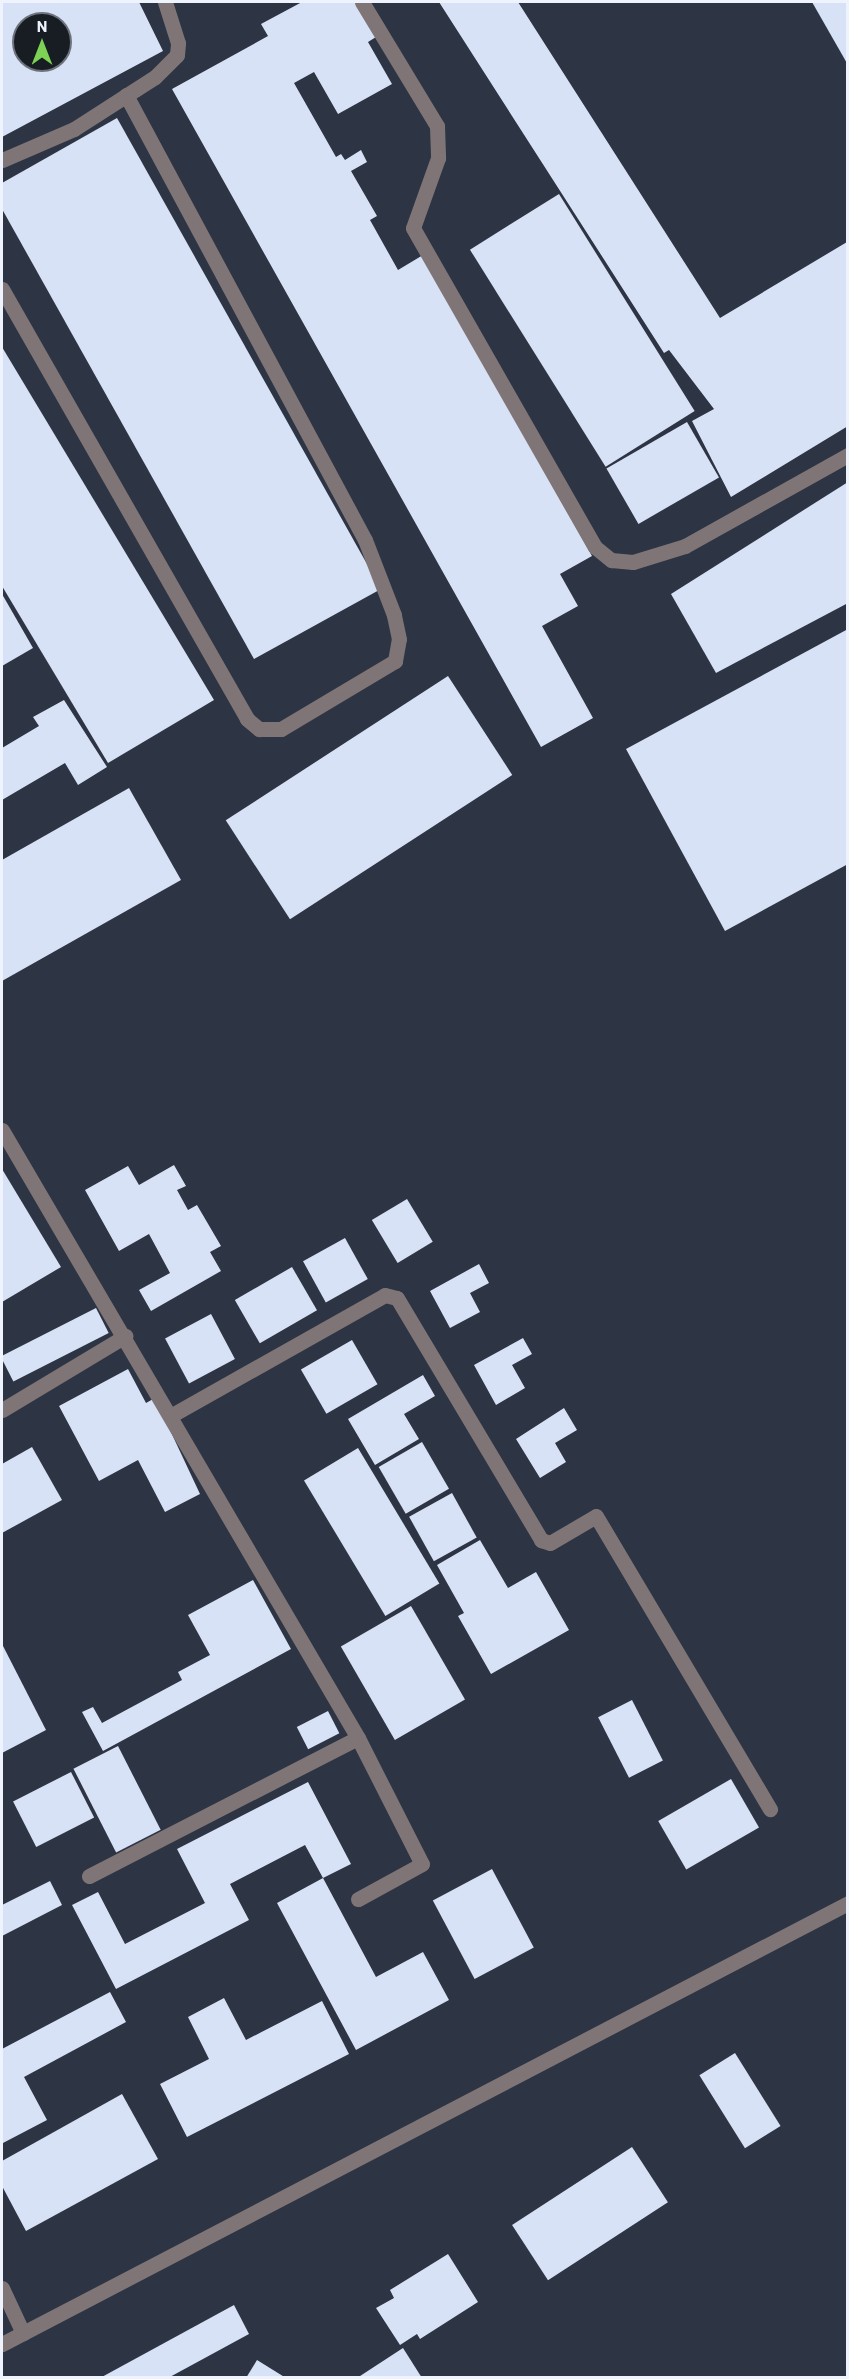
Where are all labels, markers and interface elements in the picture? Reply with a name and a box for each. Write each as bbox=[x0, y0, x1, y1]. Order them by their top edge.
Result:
north arrow bbox=[12, 12, 72, 72]
text: N bbox=[37, 16, 47, 35]

